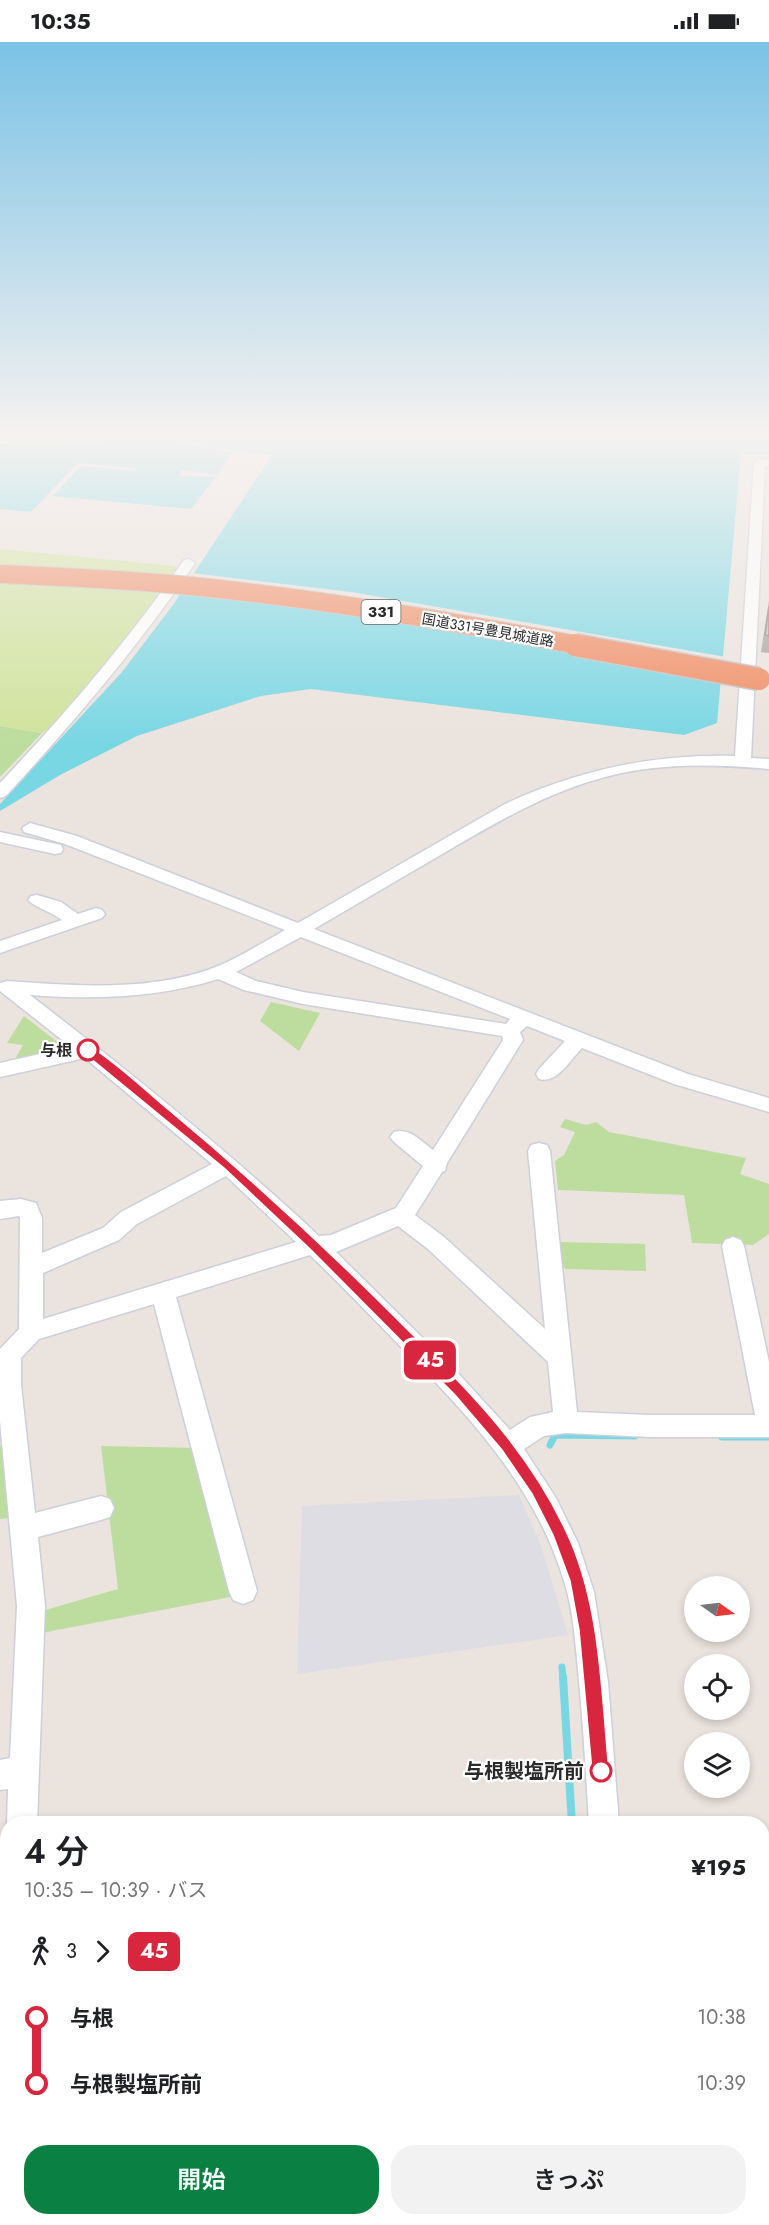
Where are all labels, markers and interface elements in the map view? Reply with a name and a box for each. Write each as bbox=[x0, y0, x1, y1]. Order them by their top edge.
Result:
text: 10:35 bbox=[30, 5, 91, 37]
road number: 331 bbox=[362, 600, 400, 624]
street label: 国道331号豊見城道路 bbox=[420, 609, 556, 651]
place label: 与根 bbox=[40, 1039, 72, 1062]
marker: 与根 bbox=[77, 1039, 99, 1061]
line badge: 45 bbox=[403, 1340, 457, 1380]
text: 45 bbox=[416, 1345, 444, 1375]
north arrow bbox=[684, 1576, 750, 1642]
map controls bbox=[684, 1576, 750, 1798]
button: locate bbox=[684, 1654, 750, 1720]
button: layers bbox=[684, 1732, 750, 1798]
place label: 与根製塩所前 bbox=[464, 1757, 584, 1786]
marker: 与根製塩所前 bbox=[590, 1760, 612, 1782]
text: 4 分 bbox=[24, 1828, 89, 1875]
text: ¥195 bbox=[691, 1851, 746, 1883]
text: 10:35 – 10:39 · バス bbox=[24, 1876, 207, 1905]
icon: walk bbox=[24, 1935, 57, 1968]
icon: forward bbox=[86, 1935, 119, 1968]
text: 45 bbox=[140, 1936, 168, 1966]
text: 3 bbox=[66, 1937, 77, 1966]
text: 与根 bbox=[70, 2002, 114, 2034]
text: 10:38 bbox=[697, 2003, 746, 2032]
text: 与根製塩所前 bbox=[70, 2068, 202, 2100]
text: 10:39 bbox=[697, 2069, 746, 2098]
button: 開始 bbox=[24, 2145, 379, 2214]
button: きっぷ bbox=[391, 2145, 746, 2214]

